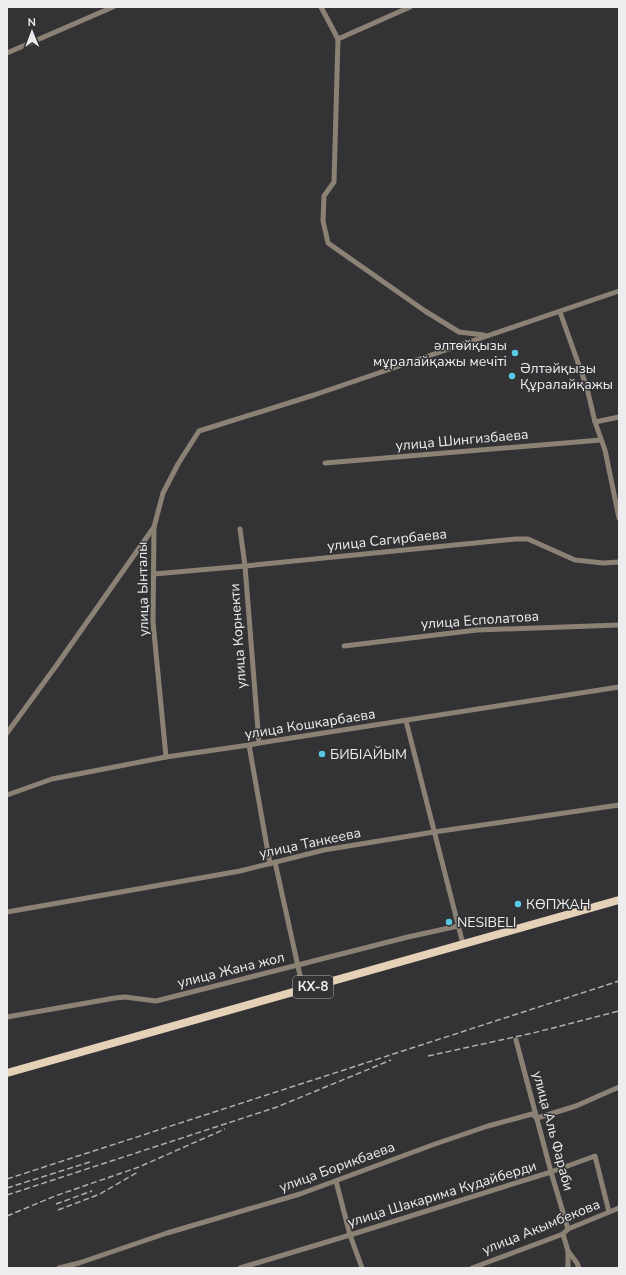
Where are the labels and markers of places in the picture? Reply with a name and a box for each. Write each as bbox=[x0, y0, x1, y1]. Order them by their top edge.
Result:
place label: әлтөйқызы мұралайқажы мечіті bbox=[373, 336, 507, 371]
marker: әлтөйқызы мұралайқажы мечіті bbox=[510, 348, 520, 358]
place label: Әлтәйқызы Құралайқажы bbox=[520, 359, 613, 394]
marker: Әлтәйқызы Құралайқажы bbox=[507, 371, 517, 381]
place label: БИБІАЙЫМ bbox=[330, 745, 407, 764]
marker: БИБІАЙЫМ bbox=[317, 749, 327, 759]
place label: КӨПЖАН bbox=[526, 895, 590, 914]
marker: КӨПЖАН bbox=[513, 899, 523, 909]
place label: NESIBELI bbox=[457, 913, 516, 932]
marker: NESIBELI bbox=[444, 917, 454, 927]

